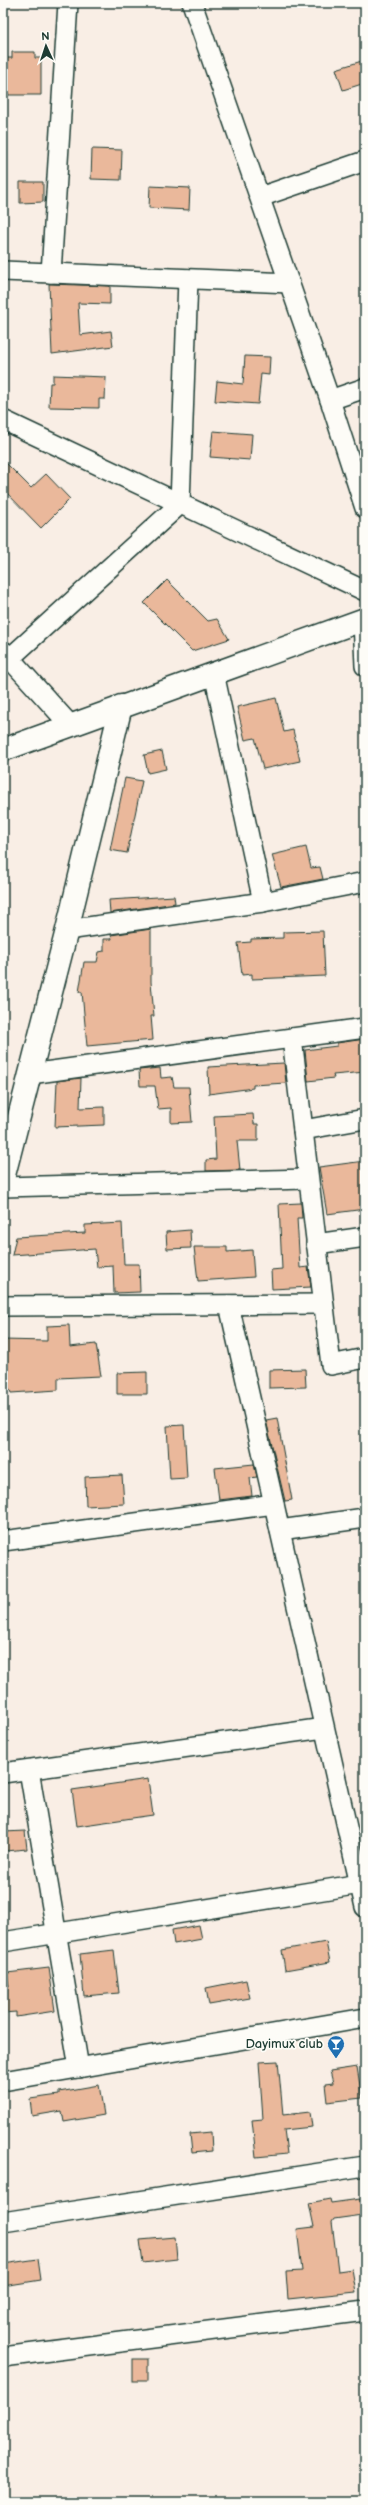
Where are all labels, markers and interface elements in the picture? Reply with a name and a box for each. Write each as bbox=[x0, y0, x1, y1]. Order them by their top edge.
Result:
north arrow bbox=[26, 26, 66, 66]
text: N bbox=[41, 30, 50, 43]
bar icon: Dayimux club bbox=[326, 2034, 346, 2059]
place label: Dayimux club bbox=[246, 2036, 323, 2052]

